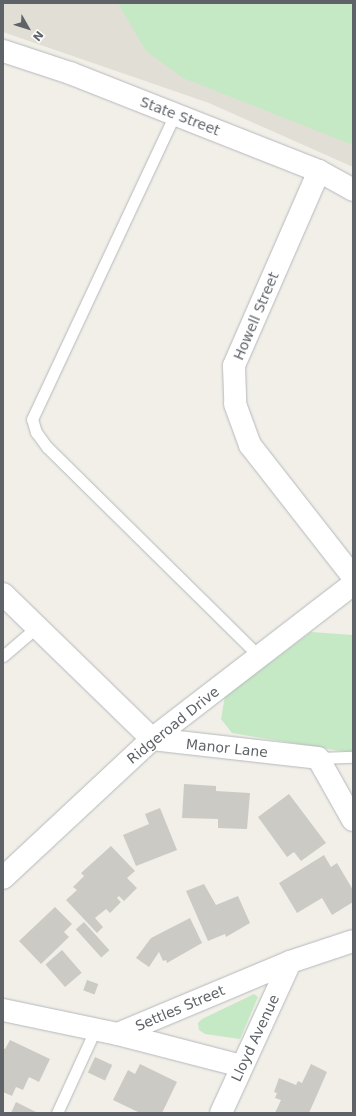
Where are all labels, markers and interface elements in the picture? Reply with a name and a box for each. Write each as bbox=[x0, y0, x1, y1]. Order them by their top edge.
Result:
north arrow bbox=[8, 8, 48, 48]
text: N bbox=[30, 28, 46, 44]
street label: State Street bbox=[138, 93, 222, 139]
street label: Howell Street bbox=[230, 269, 282, 363]
street label: Ridgeroad Drive bbox=[124, 683, 222, 767]
street label: Manor Lane bbox=[185, 735, 269, 761]
street label: Settles Street bbox=[133, 982, 227, 1034]
street label: Lloyd Avenue bbox=[228, 992, 282, 1084]

